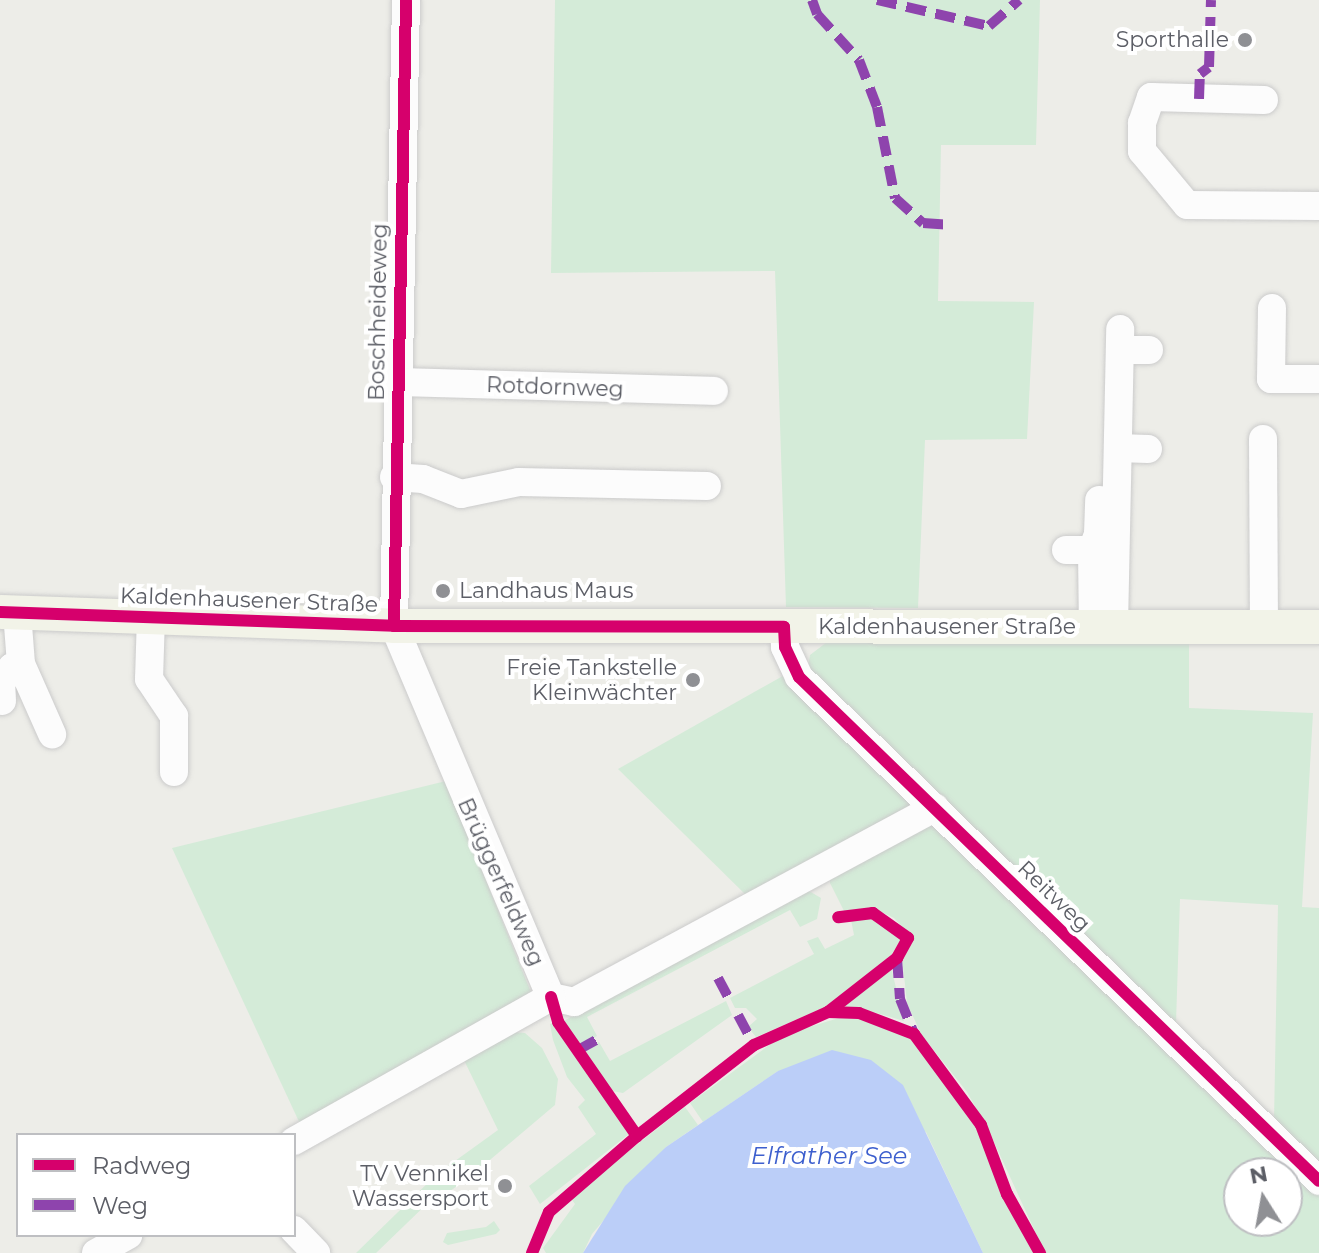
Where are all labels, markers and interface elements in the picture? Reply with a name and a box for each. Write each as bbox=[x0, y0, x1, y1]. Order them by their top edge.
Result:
place label: Sporthalle bbox=[1116, 27, 1229, 53]
marker: Sporthalle bbox=[1236, 31, 1254, 49]
street label: Boschheideweg bbox=[363, 223, 393, 401]
street label: Rotdornweg bbox=[486, 371, 624, 403]
place label: Landhaus Maus bbox=[459, 578, 633, 604]
street label: Kaldenhausener Straße bbox=[120, 582, 378, 618]
marker: Landhaus Maus bbox=[434, 582, 452, 600]
street label: Kaldenhausener Straße bbox=[818, 614, 1076, 640]
place label: Freie Tankstelle Kleinwächter bbox=[506, 654, 677, 706]
marker: Freie Tankstelle Kleinwächter bbox=[684, 671, 702, 689]
street label: Brüggerfeldweg bbox=[452, 794, 550, 970]
street label: Reitweg bbox=[1012, 855, 1096, 937]
legend bbox=[16, 1133, 296, 1237]
water label: Elfrather See bbox=[751, 1142, 907, 1170]
text: Radweg bbox=[92, 1151, 191, 1180]
north arrow bbox=[1223, 1157, 1303, 1237]
place label: TV Vennikel Wassersport bbox=[352, 1160, 489, 1212]
text: N bbox=[1247, 1160, 1270, 1190]
marker: TV Vennikel Wassersport bbox=[496, 1177, 514, 1195]
text: Weg bbox=[92, 1191, 148, 1220]

